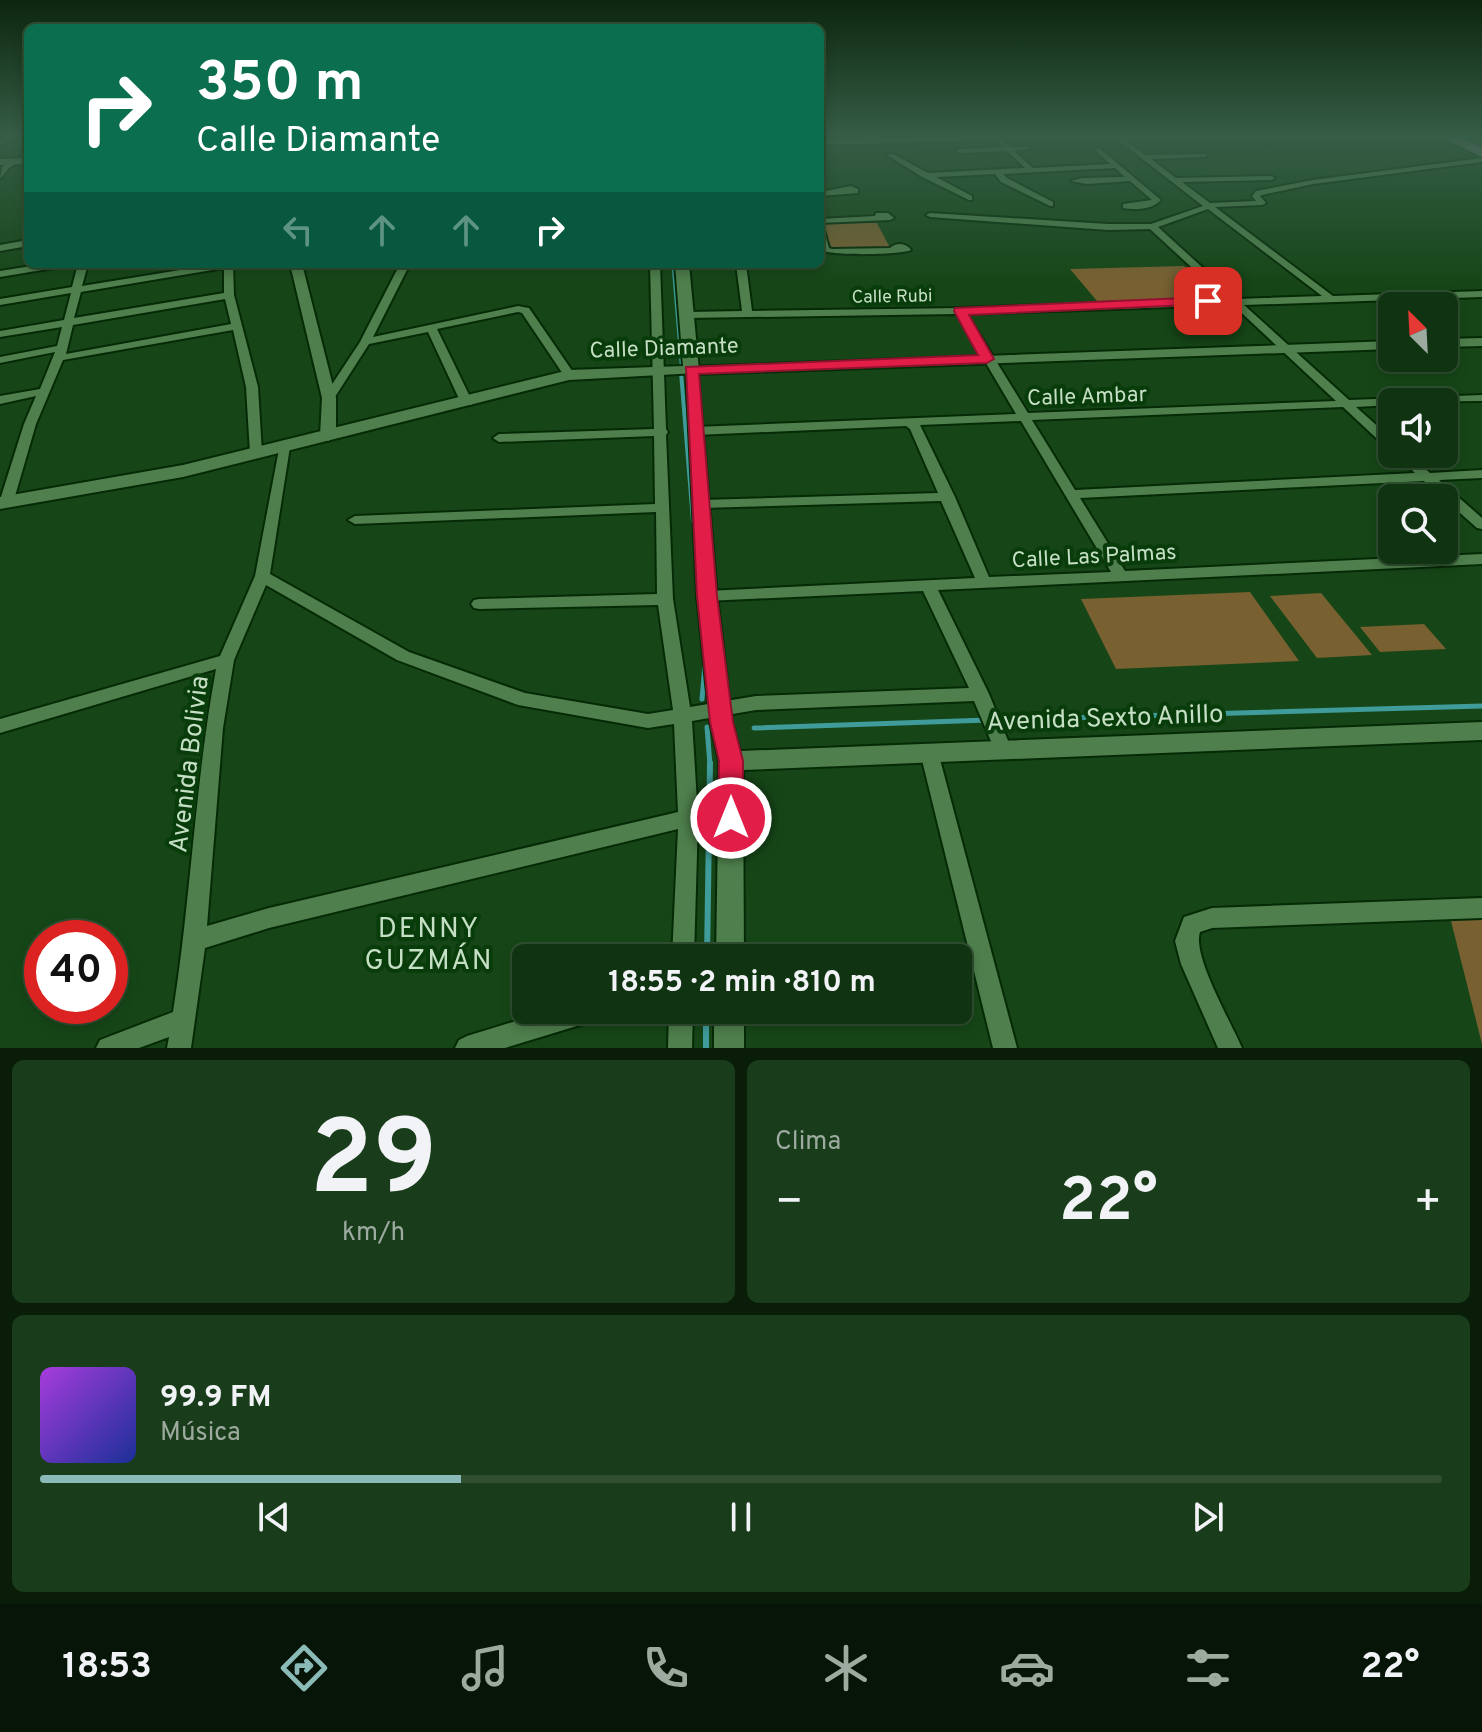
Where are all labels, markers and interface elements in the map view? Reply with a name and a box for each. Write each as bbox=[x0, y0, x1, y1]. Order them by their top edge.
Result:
text: 350 m bbox=[196, 50, 364, 120]
icon: right bbox=[64, 56, 168, 160]
text: Calle Diamante bbox=[196, 119, 440, 165]
icon: left bbox=[276, 208, 320, 252]
icon: ahead bbox=[360, 208, 404, 252]
icon: ahead bbox=[444, 208, 488, 252]
icon: right bbox=[528, 208, 572, 252]
pin bbox=[1174, 267, 1242, 335]
icon: arrive bbox=[1186, 279, 1230, 323]
street label: Calle Rubi bbox=[851, 285, 933, 310]
north arrow bbox=[1378, 292, 1458, 372]
map controls bbox=[1378, 292, 1458, 564]
street label: Calle Diamante bbox=[589, 333, 739, 366]
street label: Calle Ambar bbox=[1027, 382, 1148, 413]
button: sound bbox=[1378, 388, 1458, 468]
button: search bbox=[1378, 484, 1458, 564]
street label: Calle Las Palmas bbox=[1011, 540, 1177, 575]
street label: Avenida Bolivia bbox=[163, 674, 218, 855]
street label: Avenida Sexto Anillo bbox=[986, 699, 1224, 740]
position arrow bbox=[689, 776, 773, 860]
district label: DENNY GUZMÁN bbox=[365, 912, 493, 980]
speed limit sign: 40 bbox=[24, 920, 128, 1024]
text: 18:55 · 2 min · 810 m bbox=[608, 965, 876, 1002]
text: 29 bbox=[310, 1099, 437, 1231]
text: Clima bbox=[775, 1126, 841, 1159]
text: 22° bbox=[1059, 1166, 1158, 1242]
text: − bbox=[775, 1176, 803, 1232]
text: + bbox=[1414, 1176, 1442, 1232]
text: km/h bbox=[342, 1217, 405, 1250]
text: 99.9 FM bbox=[160, 1380, 272, 1417]
text: Música bbox=[160, 1417, 241, 1450]
icon: previous bbox=[252, 1495, 296, 1539]
icon: pause bbox=[719, 1495, 763, 1539]
icon: next bbox=[1186, 1495, 1230, 1539]
icon: directions bbox=[276, 1640, 332, 1696]
icon: music bbox=[457, 1640, 513, 1696]
icon: phone bbox=[638, 1640, 694, 1696]
icon: climate bbox=[818, 1640, 874, 1696]
icon: car bbox=[999, 1640, 1055, 1696]
icon: filters bbox=[1180, 1640, 1236, 1696]
text: 18:53 bbox=[62, 1645, 152, 1691]
text: 22° bbox=[1361, 1645, 1420, 1691]

